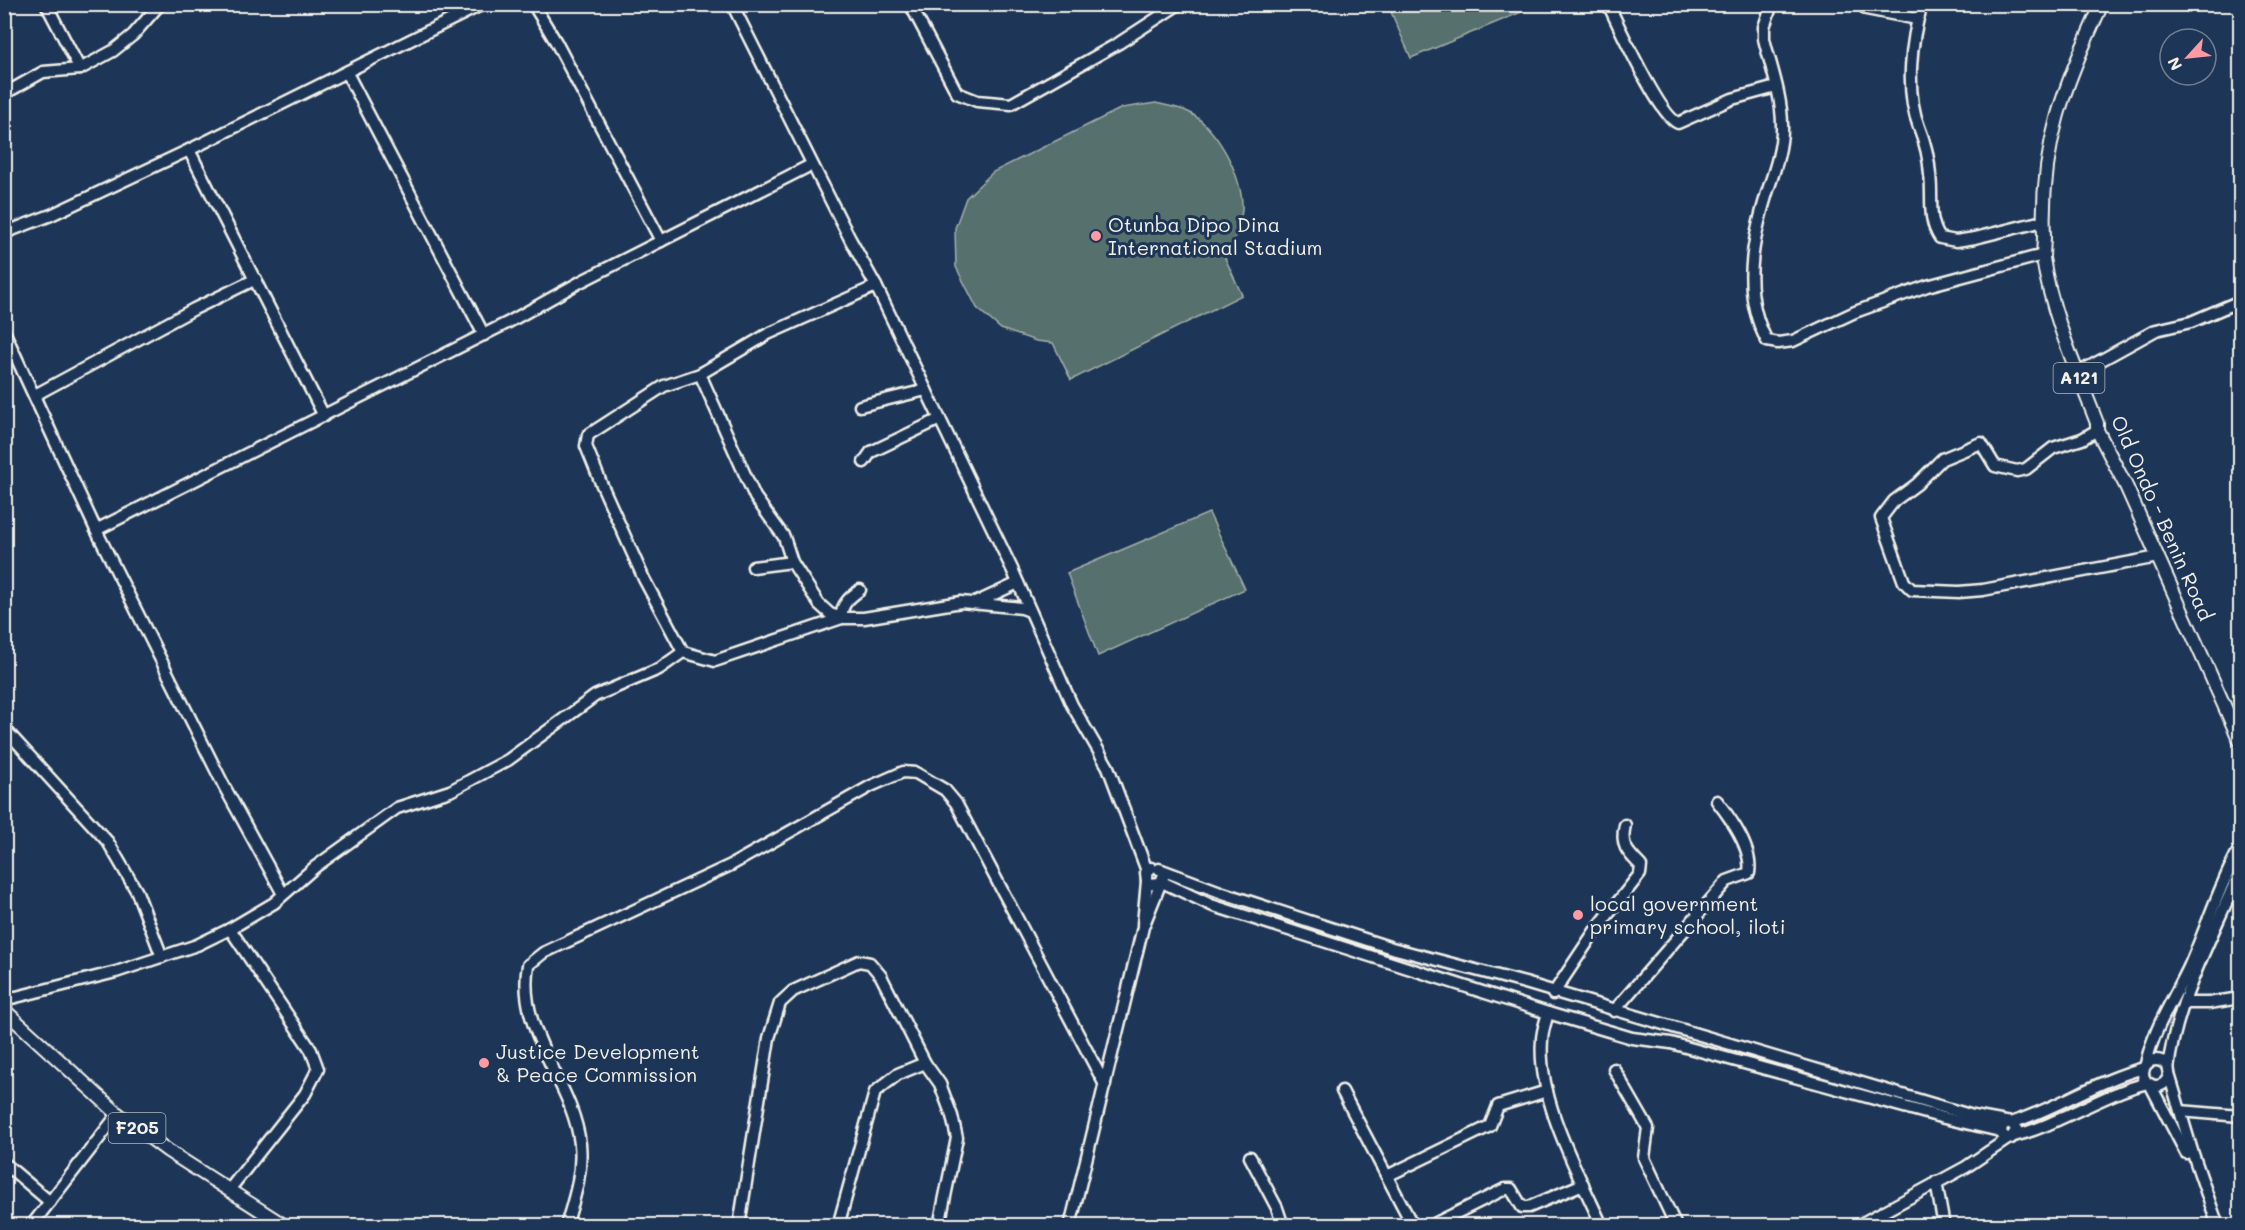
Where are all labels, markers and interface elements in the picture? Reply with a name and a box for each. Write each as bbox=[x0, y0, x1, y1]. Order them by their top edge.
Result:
north arrow bbox=[2158, 27, 2218, 87]
text: N bbox=[2162, 54, 2186, 74]
place label: Otunba Dipo Dina International Stadium bbox=[1108, 211, 1323, 260]
marker: Otunba Dipo Dina International Stadium bbox=[1089, 229, 1103, 243]
road number: A121 bbox=[2054, 363, 2104, 393]
street label: Old Ondo - Benin Road bbox=[2106, 411, 2220, 624]
place label: local government primary school, iloti bbox=[1590, 890, 1786, 939]
marker: local government primary school, iloti bbox=[1571, 908, 1585, 922]
place label: Justice Development & Peace Commission bbox=[496, 1038, 700, 1087]
marker: Justice Development & Peace Commission bbox=[477, 1056, 491, 1070]
road number: F205 bbox=[108, 1113, 166, 1143]

